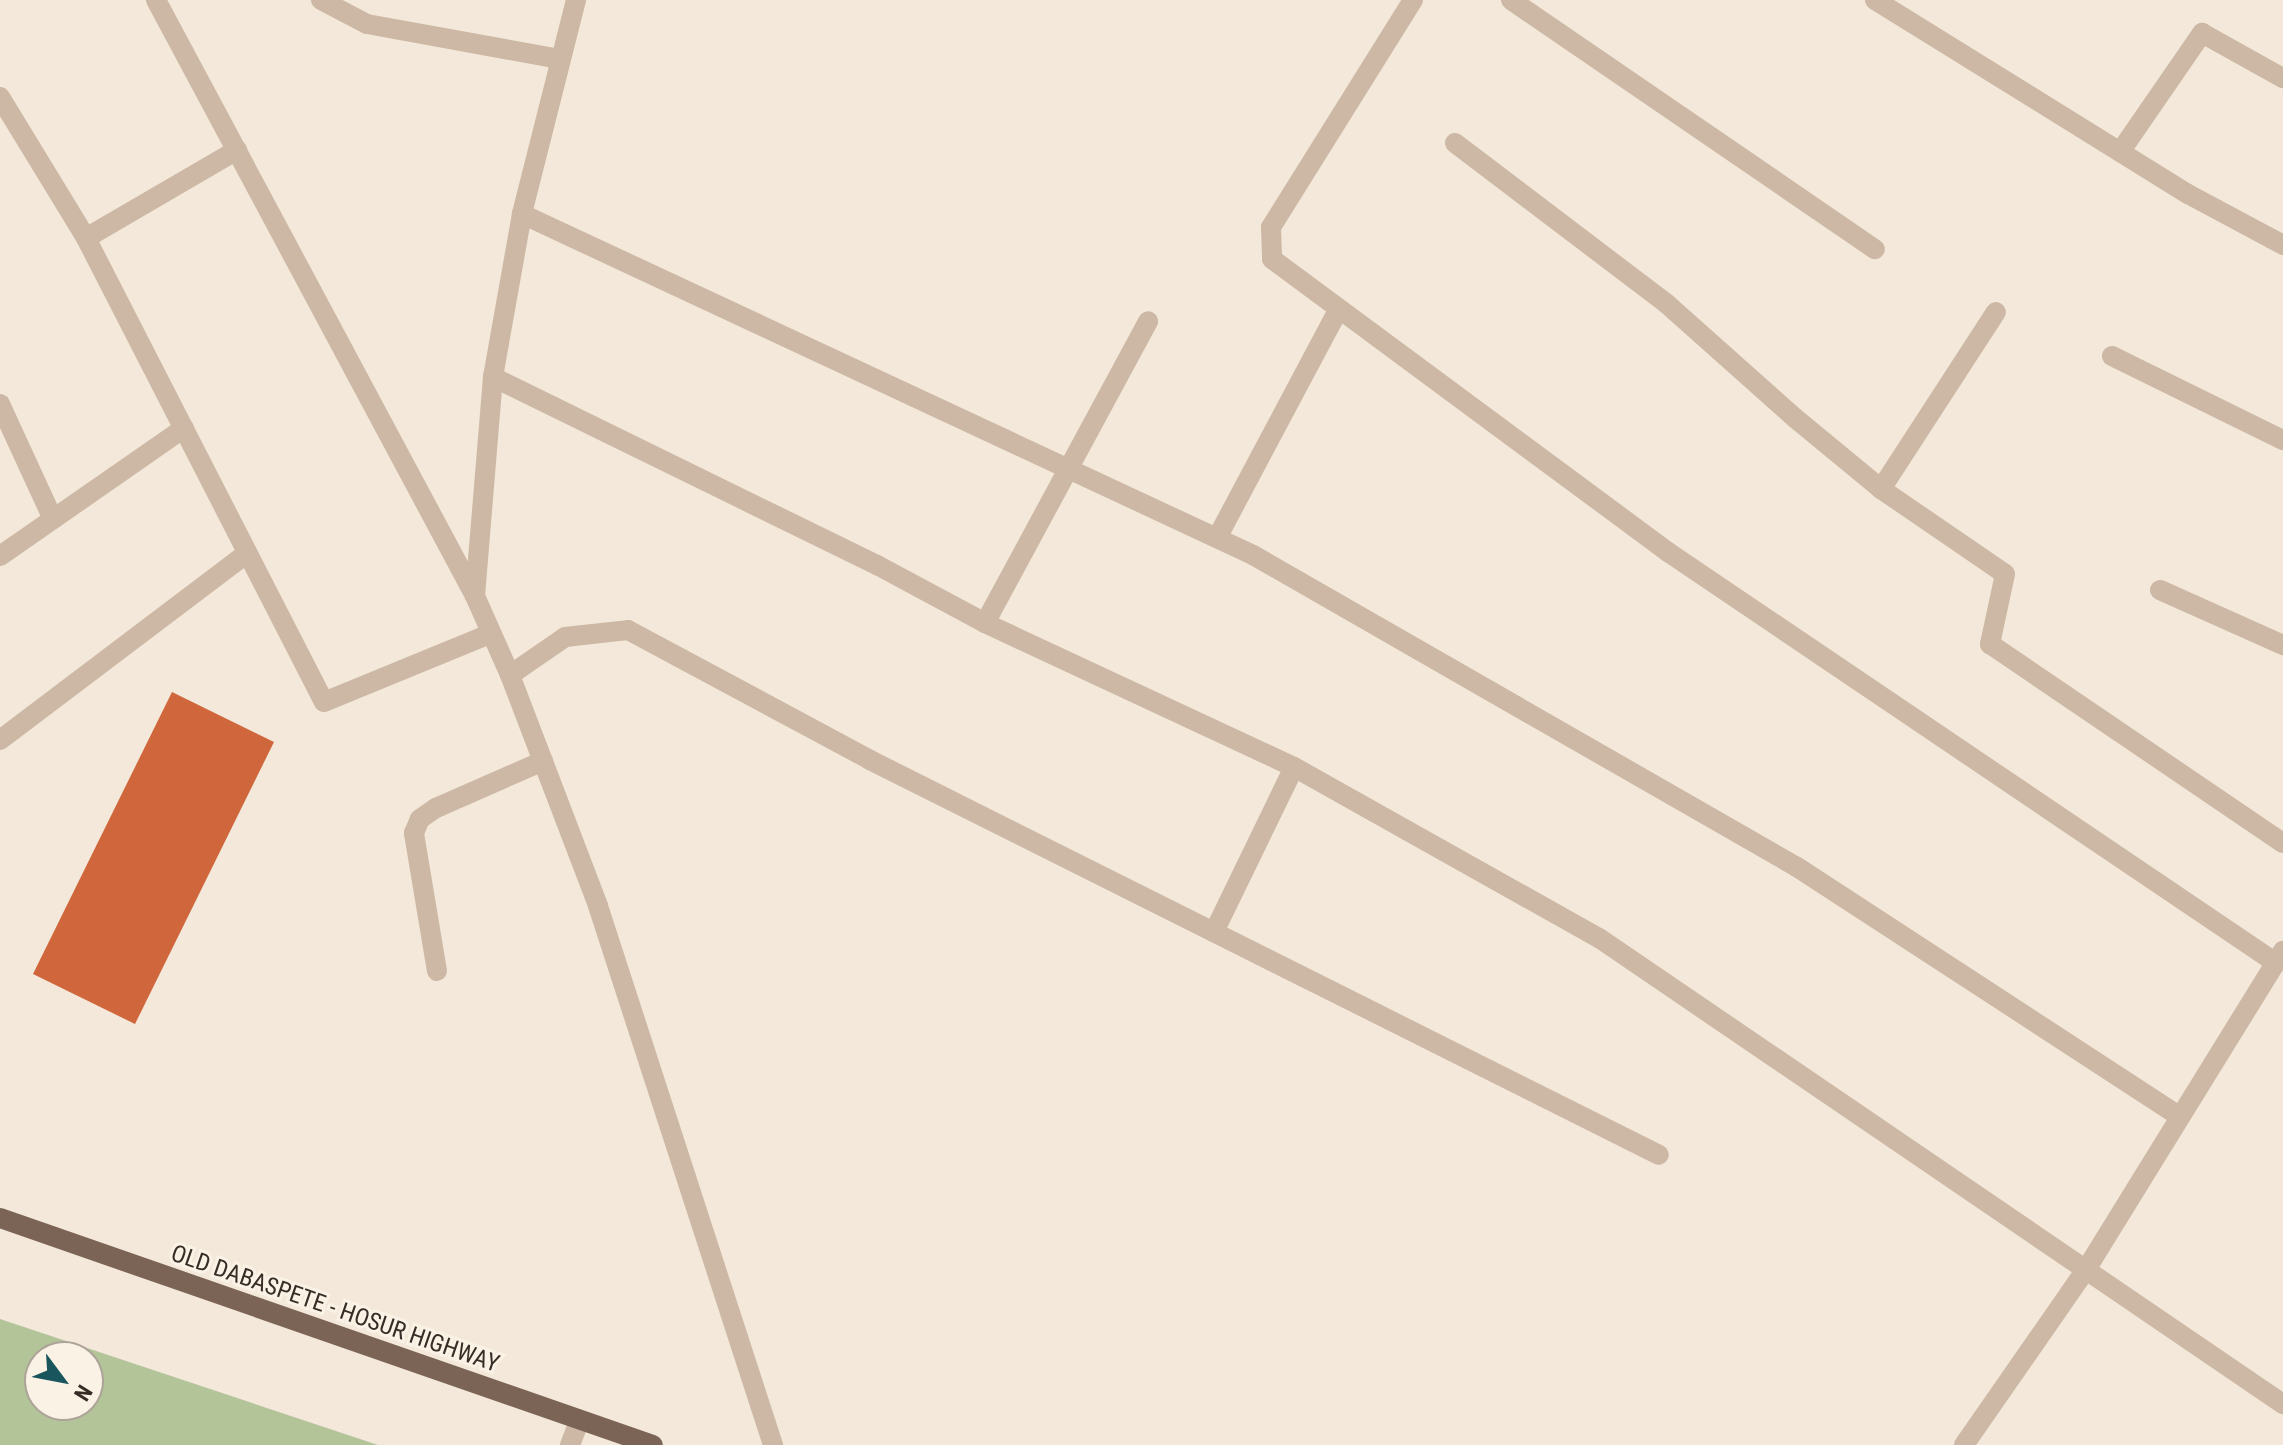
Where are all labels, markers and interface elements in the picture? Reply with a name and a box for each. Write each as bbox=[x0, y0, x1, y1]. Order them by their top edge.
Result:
street label: OLD DABASPETE - HOSUR HIGHWAY bbox=[167, 1239, 503, 1379]
north arrow bbox=[24, 1341, 104, 1421]
text: N bbox=[69, 1381, 97, 1405]

